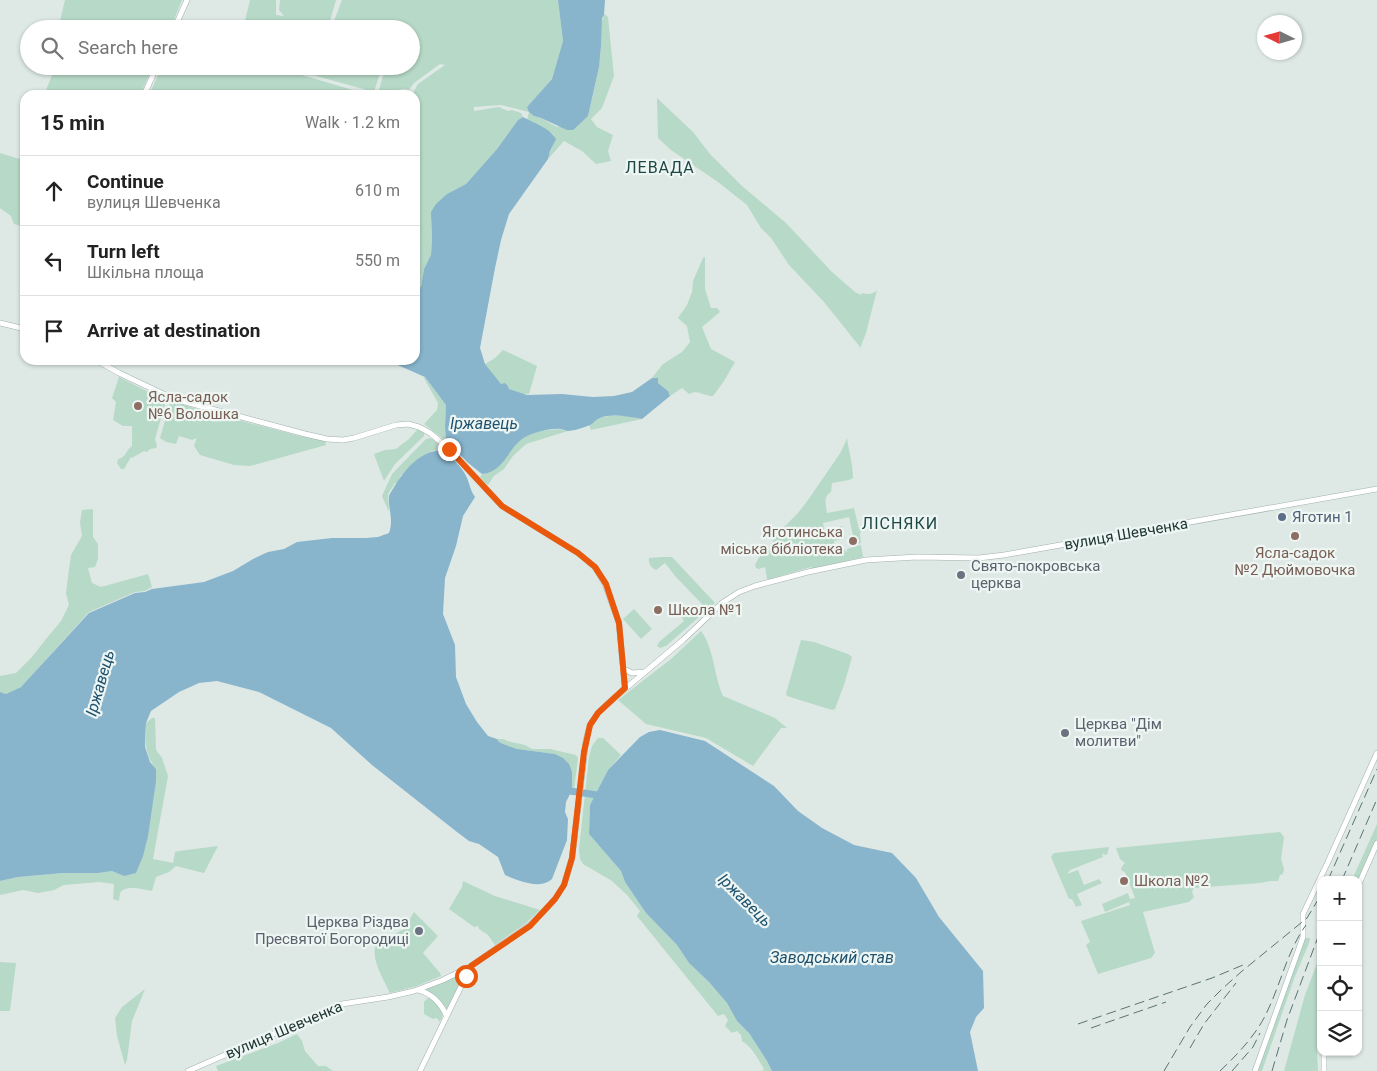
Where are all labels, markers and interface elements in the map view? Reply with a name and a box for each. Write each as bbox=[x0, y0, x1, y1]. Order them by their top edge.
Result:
north arrow bbox=[1257, 15, 1302, 60]
search box bbox=[20, 20, 420, 75]
icon: search bbox=[38, 34, 66, 62]
text: Search here bbox=[78, 36, 178, 59]
text: 15 min bbox=[40, 111, 105, 135]
text: Walk · 1.2 km bbox=[305, 113, 400, 132]
district label: ЛЕВАДА bbox=[625, 158, 695, 177]
text: Continue bbox=[87, 170, 164, 193]
icon: ahead bbox=[40, 177, 68, 205]
text: 610 m bbox=[355, 181, 400, 200]
text: вулиця Шевченка bbox=[87, 193, 221, 212]
text: Turn left bbox=[87, 240, 160, 263]
icon: left bbox=[40, 247, 68, 275]
text: 550 m bbox=[355, 251, 400, 270]
text: Шкільна площа bbox=[87, 263, 204, 282]
icon: arrive bbox=[40, 317, 68, 345]
text: Arrive at destination bbox=[87, 319, 260, 342]
place label: Ясла-садок №6 Волошка bbox=[148, 388, 239, 423]
marker: Ясла-садок №6 Волошка bbox=[132, 400, 144, 412]
water label: Іржавець bbox=[450, 414, 518, 433]
route end bbox=[438, 438, 461, 461]
place label: Яготин 1 bbox=[1292, 508, 1353, 526]
marker: Яготин 1 bbox=[1276, 511, 1288, 523]
district label: ЛІСНЯКИ bbox=[862, 514, 938, 533]
street label: вулиця Шевченка bbox=[1063, 514, 1189, 554]
place label: Яготинська міська бібліотека bbox=[720, 523, 843, 558]
marker: Ясла-садок №2 Дюймовочка bbox=[1289, 530, 1301, 542]
marker: Яготинська міська бібліотека bbox=[847, 535, 859, 547]
place label: Ясла-садок №2 Дюймовочка bbox=[1235, 544, 1356, 579]
place label: Свято-покровська церква bbox=[971, 557, 1100, 592]
marker: Свято-покровська церква bbox=[955, 569, 967, 581]
place label: Школа №1 bbox=[668, 601, 743, 619]
marker: Школа №1 bbox=[652, 604, 664, 616]
water label: Іржавець bbox=[82, 648, 118, 718]
place label: Церква "Дім молитви" bbox=[1075, 715, 1162, 750]
marker: Церква "Дім молитви" bbox=[1059, 727, 1071, 739]
water label: Іржавець bbox=[714, 869, 776, 931]
place label: Школа №2 bbox=[1134, 872, 1209, 890]
marker: Школа №2 bbox=[1118, 875, 1130, 887]
map controls bbox=[1317, 876, 1362, 1056]
button: + bbox=[1317, 876, 1362, 921]
place label: Церква Різдва Пресвятої Богородиці bbox=[255, 913, 409, 948]
button: − bbox=[1317, 921, 1362, 966]
marker: Церква Різдва Пресвятої Богородиці bbox=[413, 925, 425, 937]
water label: Заводський став bbox=[770, 948, 894, 967]
route start bbox=[455, 965, 478, 988]
button: locate bbox=[1317, 966, 1362, 1011]
street label: вулиця Шевченка bbox=[223, 997, 345, 1063]
button: layers bbox=[1317, 1011, 1362, 1056]

